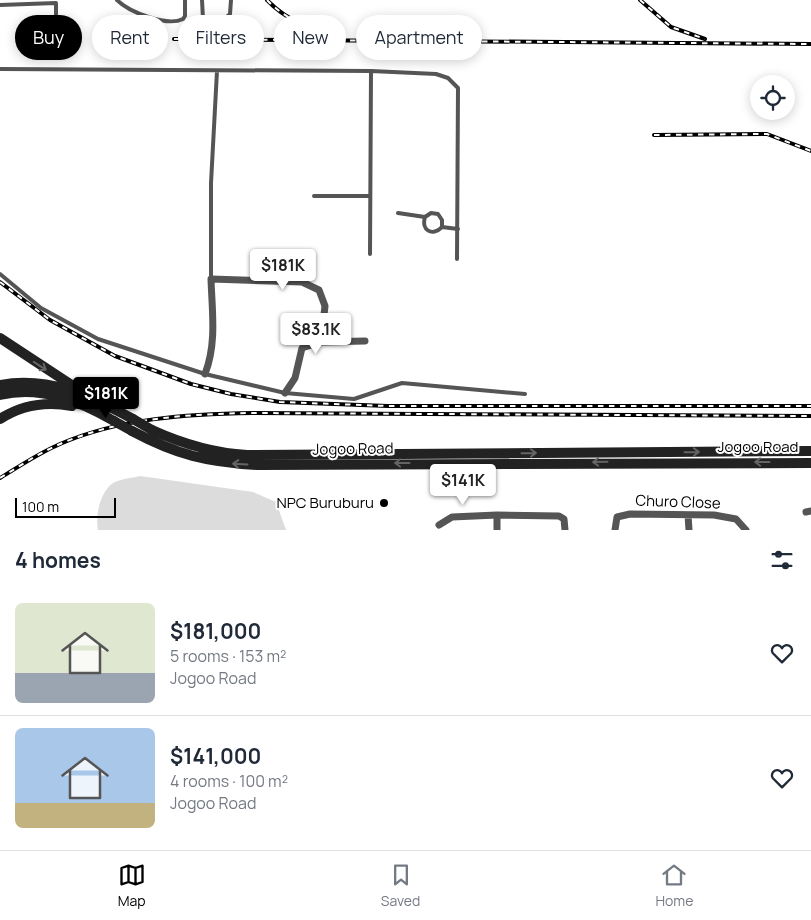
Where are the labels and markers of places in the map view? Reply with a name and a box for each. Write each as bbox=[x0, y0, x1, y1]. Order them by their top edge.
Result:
pin: $181K bbox=[248, 248, 318, 291]
pin: $83.1K bbox=[275, 312, 357, 355]
pin: $181K bbox=[71, 376, 141, 419]
pin: $141K bbox=[428, 464, 498, 506]
place label: NPC Buruburu bbox=[276, 492, 374, 513]
marker: NPC Buruburu bbox=[378, 497, 390, 509]

